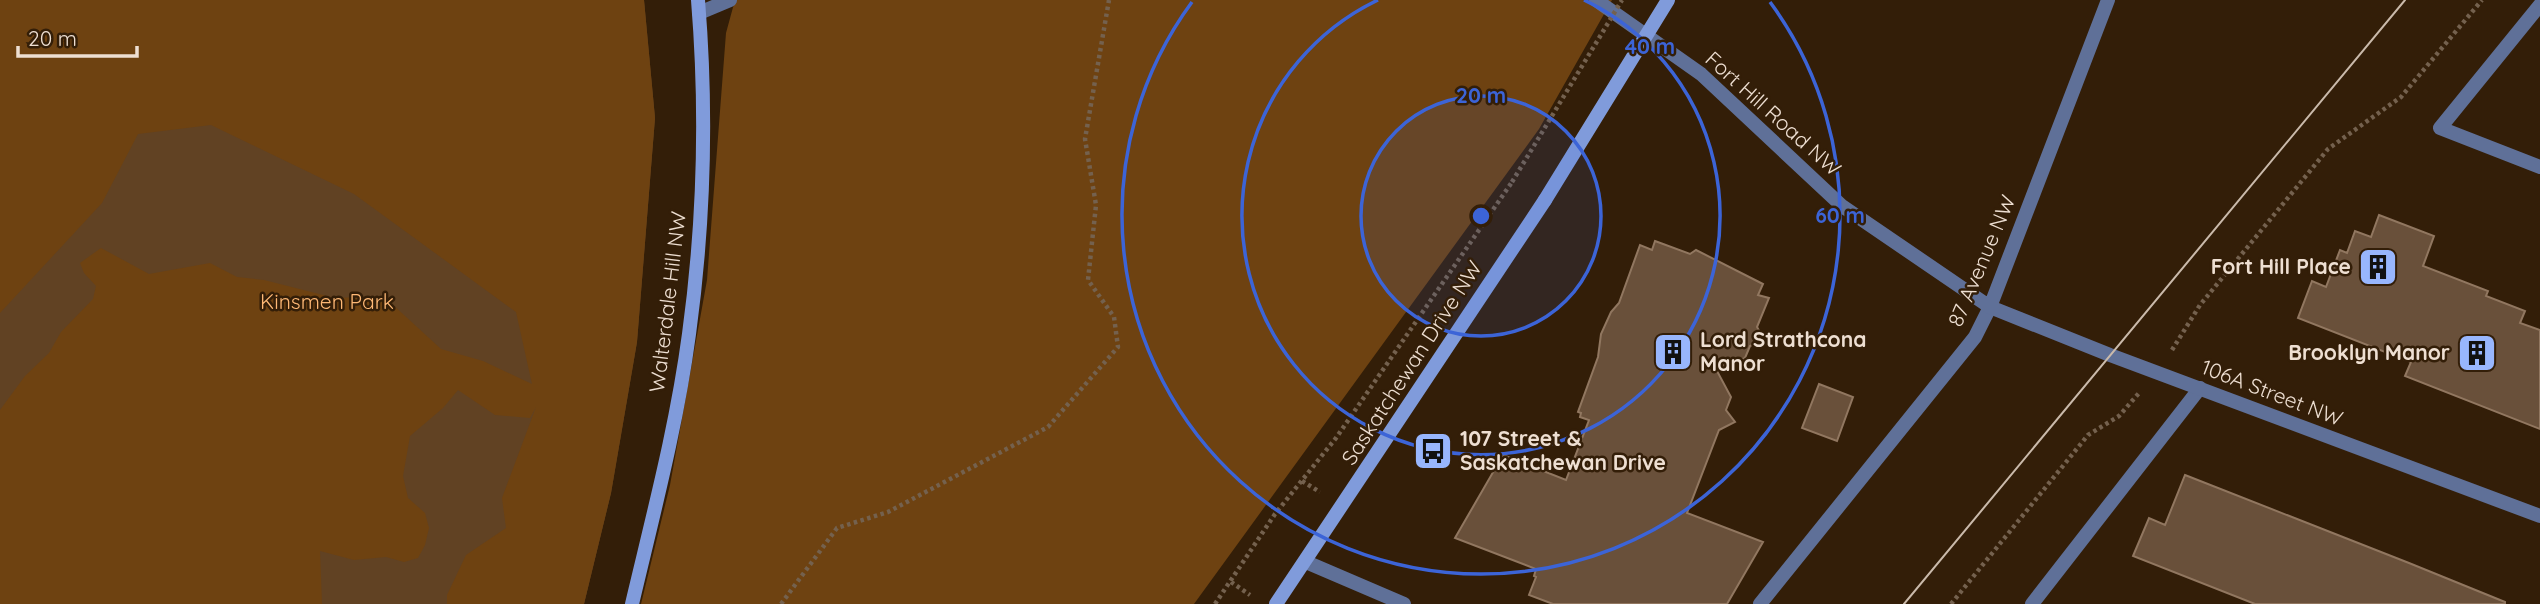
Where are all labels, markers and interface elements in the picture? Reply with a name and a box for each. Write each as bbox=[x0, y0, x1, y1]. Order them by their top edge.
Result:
scale bar bbox=[18, 14, 136, 58]
text: 20 m bbox=[28, 25, 77, 51]
text: 40 m bbox=[1625, 33, 1675, 59]
street label: Fort Hill Road NW bbox=[1700, 46, 1847, 181]
text: 20 m bbox=[1456, 82, 1506, 108]
street label: 87 Avenue NW bbox=[1942, 191, 2020, 330]
text: 60 m bbox=[1815, 202, 1865, 228]
centre of rings bbox=[1469, 204, 1493, 228]
street label: Walterdale Hill NW bbox=[643, 210, 691, 394]
building icon: Fort Hill Place bbox=[2357, 246, 2399, 288]
place label: Fort Hill Place bbox=[2211, 253, 2351, 279]
street label: Saskatchewan Drive NW bbox=[1335, 255, 1487, 469]
park label: Kinsmen Park bbox=[260, 288, 394, 314]
place label: Lord Strathcona Manor bbox=[1700, 326, 1866, 376]
building icon: Lord Strathcona Manor bbox=[1652, 331, 1694, 373]
building icon: Brooklyn Manor bbox=[2456, 332, 2498, 374]
place label: Brooklyn Manor bbox=[2288, 339, 2450, 365]
street label: 106A Street NW bbox=[2198, 353, 2347, 431]
place label: 107 Street & Saskatchewan Drive bbox=[1460, 425, 1666, 475]
bus stop icon: 107 Street & Saskatchewan Drive bbox=[1412, 430, 1454, 472]

